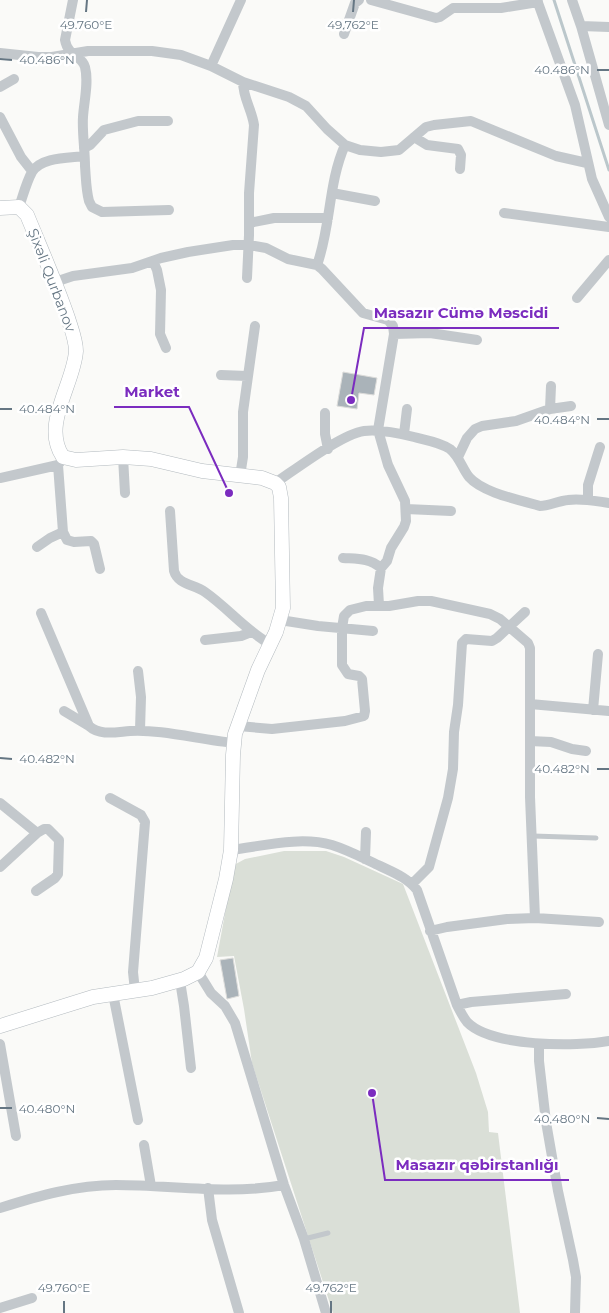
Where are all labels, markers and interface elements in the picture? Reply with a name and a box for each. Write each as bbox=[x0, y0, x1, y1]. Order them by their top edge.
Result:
text: 49.760°E bbox=[60, 17, 112, 32]
text: 49.762°E bbox=[327, 17, 379, 32]
text: 40.486°N bbox=[19, 52, 75, 67]
text: 40.486°N bbox=[534, 62, 590, 77]
street label: Şixəli Qurbanov bbox=[24, 226, 80, 335]
callout: Masazır Cümə Məscidi bbox=[364, 298, 559, 328]
text: Masazır Cümə Məscidi bbox=[374, 303, 548, 322]
callout: Market bbox=[114, 377, 189, 407]
text: Market bbox=[124, 382, 180, 401]
text: 40.484°N bbox=[19, 401, 75, 416]
text: 40.484°N bbox=[534, 412, 590, 427]
text: 40.482°N bbox=[19, 751, 75, 766]
text: 40.482°N bbox=[534, 761, 590, 776]
text: 40.480°N bbox=[19, 1101, 75, 1116]
text: 40.480°N bbox=[534, 1111, 590, 1126]
callout: Masazır qəbirstanlığı bbox=[385, 1150, 569, 1180]
text: Masazır qəbirstanlığı bbox=[395, 1155, 559, 1174]
text: 49.760°E bbox=[38, 1280, 90, 1295]
text: 49.762°E bbox=[305, 1280, 357, 1295]

